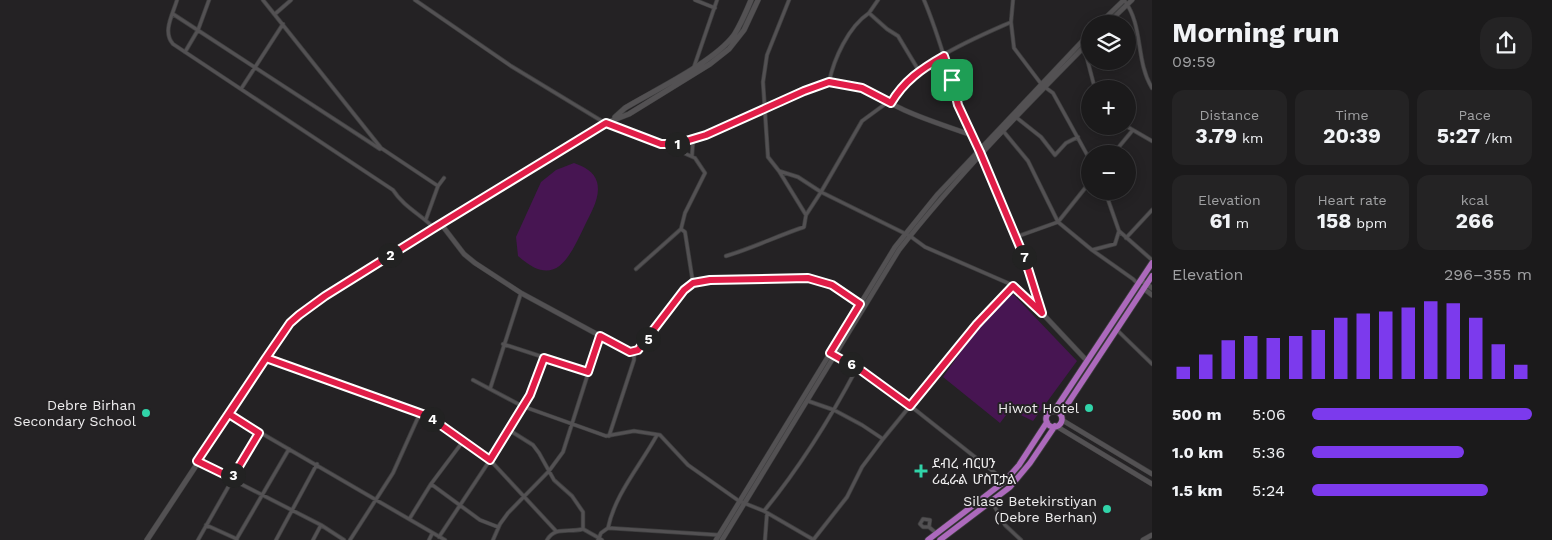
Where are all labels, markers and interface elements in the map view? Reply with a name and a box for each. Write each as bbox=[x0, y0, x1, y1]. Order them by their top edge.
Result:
map controls bbox=[1081, 15, 1136, 200]
button: layers bbox=[1081, 15, 1136, 70]
text: Morning run bbox=[1172, 16, 1340, 49]
button: share bbox=[1480, 17, 1532, 69]
text: 09:59 bbox=[1172, 52, 1216, 71]
pin bbox=[931, 59, 973, 101]
icon: arrive bbox=[938, 66, 966, 94]
button: + bbox=[1081, 80, 1136, 135]
text: Distance bbox=[1200, 107, 1259, 123]
text: Time bbox=[1335, 107, 1369, 123]
text: Pace bbox=[1458, 107, 1491, 123]
text: 3.79 bbox=[1195, 123, 1237, 148]
text: 20:39 bbox=[1323, 123, 1381, 148]
text: 5:27 bbox=[1437, 123, 1480, 148]
text: km bbox=[1237, 130, 1263, 146]
text: /km bbox=[1480, 130, 1513, 146]
pin: 1 bbox=[664, 132, 690, 156]
text: 1 bbox=[674, 136, 681, 152]
button: − bbox=[1081, 145, 1136, 200]
text: Elevation bbox=[1198, 192, 1261, 208]
text: Heart rate bbox=[1317, 192, 1387, 208]
text: kcal bbox=[1461, 192, 1489, 208]
text: 61 bbox=[1209, 208, 1231, 233]
text: 158 bbox=[1317, 208, 1351, 233]
text: 266 bbox=[1455, 208, 1494, 233]
text: m bbox=[1231, 215, 1249, 231]
text: bpm bbox=[1351, 215, 1387, 231]
pin: 2 bbox=[378, 242, 402, 268]
pin: 7 bbox=[1012, 244, 1036, 270]
text: 2 bbox=[386, 247, 395, 263]
text: 7 bbox=[1020, 249, 1029, 265]
text: Elevation bbox=[1172, 265, 1243, 284]
text: 296–355 m bbox=[1444, 265, 1532, 284]
pin: 5 bbox=[636, 326, 660, 352]
text: 5 bbox=[644, 331, 653, 347]
pin: 6 bbox=[838, 352, 864, 376]
text: 6 bbox=[847, 356, 856, 372]
place label: Debre Birhan Secondary School bbox=[13, 397, 137, 429]
place label: Hiwot Hotel bbox=[998, 400, 1080, 416]
marker: Hiwot Hotel bbox=[1083, 402, 1095, 414]
text: 500 m bbox=[1172, 405, 1222, 424]
text: 5:06 bbox=[1252, 405, 1286, 424]
pin: 4 bbox=[420, 406, 444, 432]
marker: Debre Birhan Secondary School bbox=[140, 407, 152, 419]
text: 4 bbox=[428, 411, 437, 427]
text: 1.0 km bbox=[1172, 443, 1223, 462]
text: 5:36 bbox=[1252, 443, 1285, 462]
place label: ደብረ ብርሀን ሪፈራል ሆስፒታል bbox=[932, 455, 1017, 487]
pin: 3 bbox=[220, 462, 246, 488]
marker: ደብረ ብርሀን ሪፈራል ሆስፒታል bbox=[914, 464, 928, 478]
text: 3 bbox=[229, 467, 238, 483]
text: 1.5 km bbox=[1172, 481, 1222, 500]
text: 5:24 bbox=[1252, 481, 1285, 500]
place label: Silase Betekirstiyan (Debre Berhan) bbox=[963, 493, 1097, 525]
marker: Silase Betekirstiyan (Debre Berhan) bbox=[1101, 503, 1113, 515]

